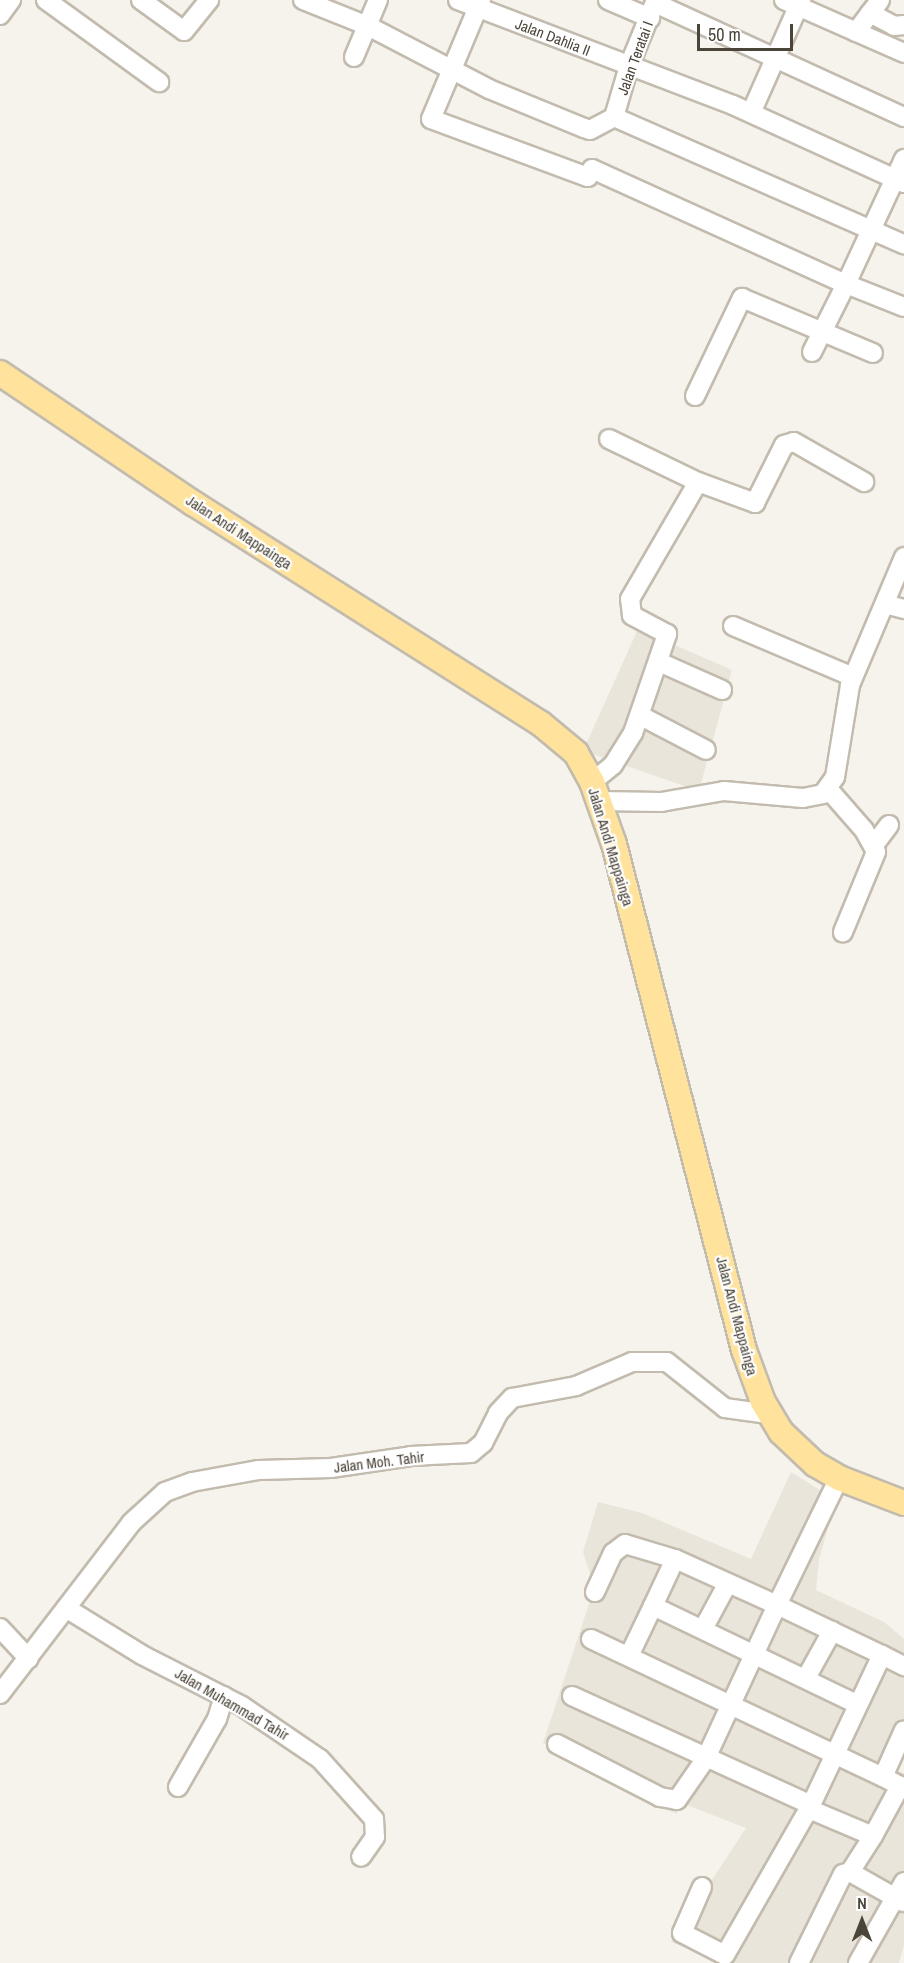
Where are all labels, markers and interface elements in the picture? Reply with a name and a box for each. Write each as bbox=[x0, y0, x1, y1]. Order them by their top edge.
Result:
scale bar bbox=[700, 12, 796, 50]
street label: Jalan Dahlia II bbox=[513, 15, 593, 59]
street label: Jalan Teratai I bbox=[613, 19, 657, 97]
text: 50 m bbox=[708, 22, 741, 47]
street label: Jalan Andi Mappainga bbox=[182, 491, 296, 573]
street label: Jalan Andi Mappainga bbox=[584, 786, 638, 908]
street label: Jalan Andi Mappainga bbox=[712, 1254, 762, 1378]
street label: Jalan Moh. Tahir bbox=[333, 1448, 425, 1476]
street label: Jalan Muhammad Tahir bbox=[172, 1664, 292, 1744]
north arrow bbox=[832, 1891, 892, 1951]
text: N bbox=[857, 1892, 867, 1914]

